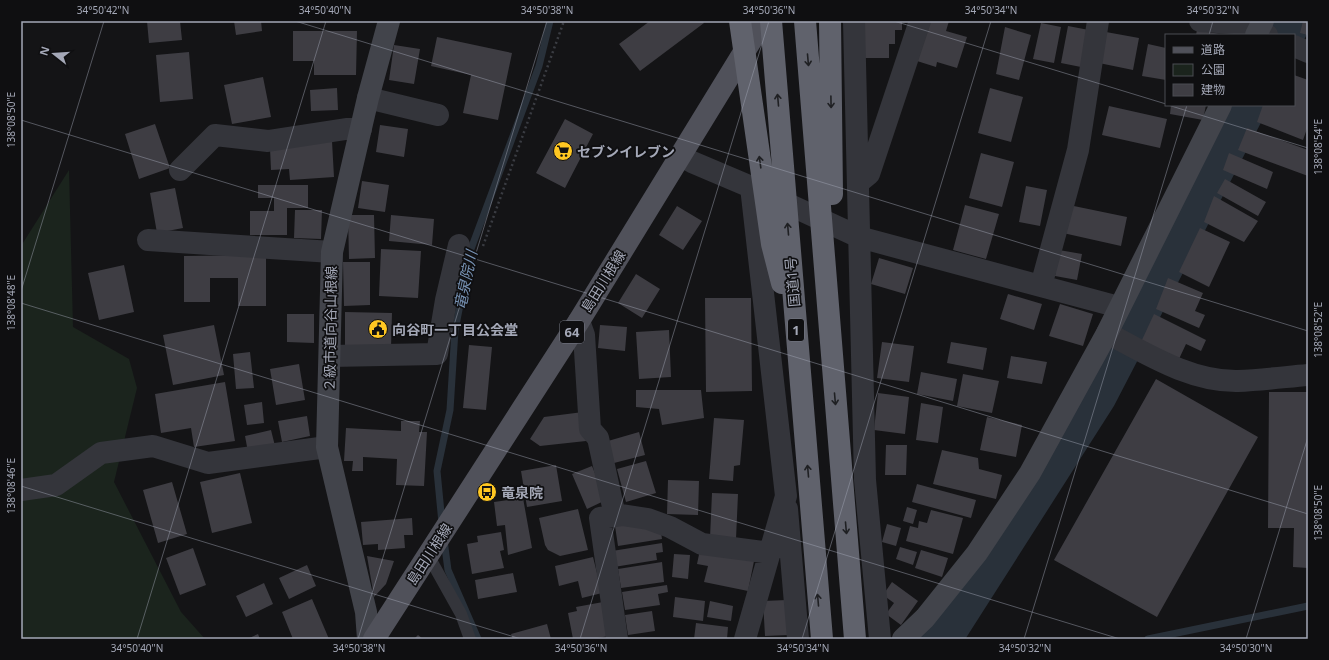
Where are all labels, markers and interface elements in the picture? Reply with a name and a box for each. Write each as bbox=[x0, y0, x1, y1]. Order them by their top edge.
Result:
text: 34°50'42"N bbox=[77, 3, 129, 17]
text: 34°50'40"N bbox=[299, 3, 351, 17]
text: 34°50'38"N bbox=[521, 3, 573, 17]
text: 34°50'36"N bbox=[743, 3, 795, 17]
text: 34°50'34"N bbox=[965, 3, 1017, 17]
text: 34°50'32"N bbox=[1187, 3, 1239, 17]
north arrow bbox=[34, 34, 74, 74]
legend bbox=[1165, 34, 1295, 106]
text: 道路 bbox=[1201, 41, 1225, 58]
text: N bbox=[35, 44, 52, 57]
one-way arrow bbox=[804, 53, 811, 66]
text: 公園 bbox=[1201, 61, 1225, 78]
text: 建物 bbox=[1201, 81, 1225, 98]
text: 138°08'50"E bbox=[4, 92, 18, 148]
one-way arrow bbox=[774, 94, 781, 107]
one-way arrow bbox=[827, 95, 835, 108]
text: 138°08'54"E bbox=[1311, 119, 1325, 175]
supermarket icon: セブンイレブン bbox=[552, 140, 574, 162]
place label: セブンイレブン bbox=[577, 142, 675, 161]
one-way arrow bbox=[756, 156, 764, 169]
one-way arrow bbox=[784, 223, 791, 236]
street label: 島田川根線 bbox=[576, 246, 630, 316]
water label: 竜泉院川 bbox=[449, 247, 481, 311]
street label: 国道1号 bbox=[780, 256, 804, 308]
street label: ２級市道向谷山根線 bbox=[319, 266, 341, 392]
text: 138°08'48"E bbox=[4, 275, 18, 331]
text: 138°08'52"E bbox=[1311, 302, 1325, 358]
public building icon: 向谷町一丁目公会堂 bbox=[367, 318, 389, 340]
road number: 1 bbox=[788, 319, 804, 341]
place label: 向谷町一丁目公会堂 bbox=[392, 320, 518, 339]
road number: 64 bbox=[560, 321, 584, 343]
one-way arrow bbox=[832, 392, 839, 405]
text: 138°08'46"E bbox=[4, 458, 18, 514]
one-way arrow bbox=[804, 465, 811, 478]
bus stop icon: 竜泉院 bbox=[476, 481, 498, 503]
place label: 竜泉院 bbox=[501, 483, 543, 502]
text: 138°08'50"E bbox=[1311, 485, 1325, 541]
street label: 島田川根線 bbox=[402, 519, 456, 589]
one-way arrow bbox=[842, 521, 849, 534]
one-way arrow bbox=[815, 594, 822, 607]
text: 34°50'40"N bbox=[111, 641, 163, 655]
text: 34°50'38"N bbox=[333, 641, 385, 655]
text: 34°50'36"N bbox=[555, 641, 607, 655]
text: 34°50'34"N bbox=[777, 641, 829, 655]
text: 34°50'32"N bbox=[999, 641, 1051, 655]
text: 34°50'30"N bbox=[1220, 641, 1272, 655]

